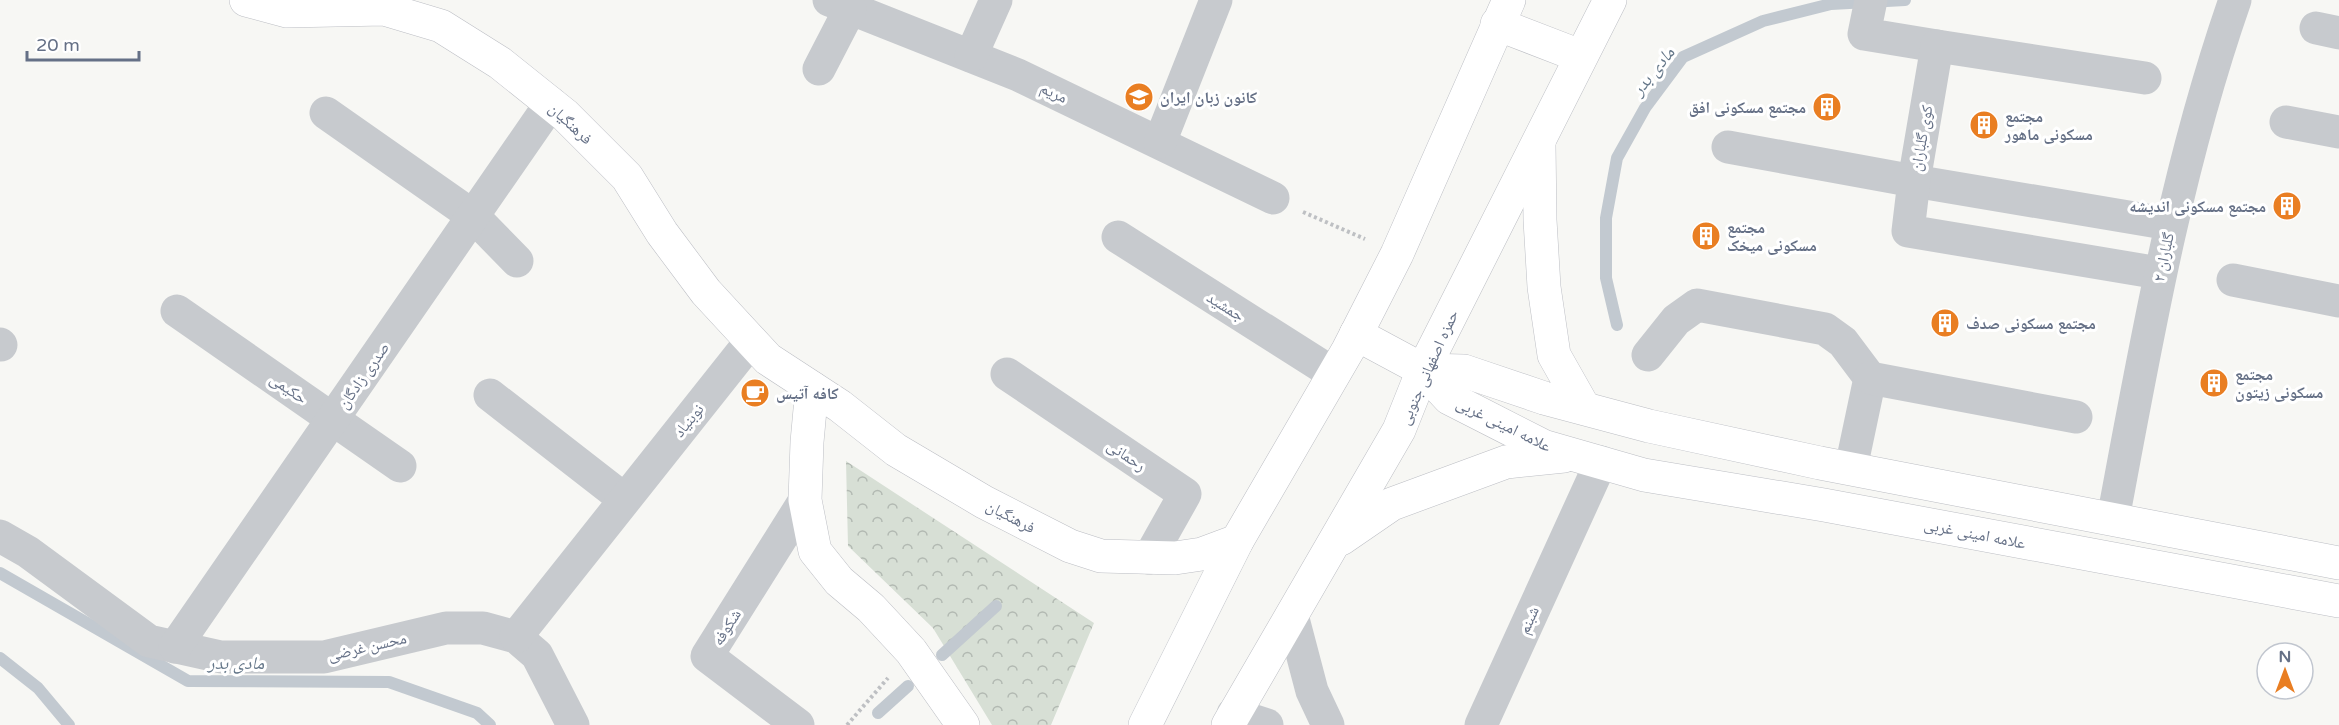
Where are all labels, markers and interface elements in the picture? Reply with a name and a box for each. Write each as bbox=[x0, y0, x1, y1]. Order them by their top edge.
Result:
scale bar bbox=[27, 24, 140, 62]
text: 20 m bbox=[36, 34, 80, 56]
water label: مادی بدر bbox=[1625, 42, 1680, 101]
street label: مریم bbox=[1037, 78, 1070, 108]
school or university icon: کانون زبان ایران bbox=[1123, 81, 1155, 113]
place label: کانون زبان ایران bbox=[1160, 88, 1257, 108]
building icon: مجتمع مسکونی افق bbox=[1811, 91, 1843, 123]
place label: مجتمع مسکونی افق bbox=[1689, 98, 1806, 118]
street label: فرهنگیان bbox=[544, 99, 596, 149]
street label: کوی گلباران bbox=[1906, 103, 1938, 173]
place label: مجتمع مسکونی ماهور bbox=[2004, 107, 2093, 145]
building icon: مجتمع مسکونی ماهور bbox=[1968, 109, 2000, 141]
building icon: مجتمع مسکونی اندیشه bbox=[2271, 190, 2303, 222]
place label: مجتمع مسکونی اندیشه bbox=[2129, 197, 2266, 217]
place label: مجتمع مسکونی میخک bbox=[1727, 218, 1817, 256]
building icon: مجتمع مسکونی میخک bbox=[1690, 220, 1722, 252]
street label: گلباران ۲ bbox=[2149, 230, 2179, 284]
street label: جمشید bbox=[1203, 288, 1248, 326]
street label: حمزه اصفهانی جنوبی bbox=[1395, 307, 1463, 428]
building icon: مجتمع مسکونی صدف bbox=[1929, 307, 1961, 339]
place label: مجتمع مسکونی صدف bbox=[1966, 314, 2096, 334]
street label: صدری زادگان bbox=[334, 338, 394, 413]
place label: مجتمع مسکونی زیتون bbox=[2235, 365, 2323, 403]
building icon: مجتمع مسکونی زیتون bbox=[2198, 367, 2230, 399]
street label: حکیمی bbox=[266, 369, 311, 409]
cafe icon: کافه آتیس bbox=[739, 377, 771, 409]
place label: کافه آتیس bbox=[776, 384, 839, 404]
street label: علامه امینی غربی bbox=[1453, 393, 1554, 456]
street label: نوبنیاد bbox=[669, 400, 708, 441]
street label: رحمانی bbox=[1103, 436, 1150, 476]
street label: فرهنگیان bbox=[983, 496, 1038, 538]
street label: علامه امینی غربی bbox=[1922, 514, 2027, 554]
street label: شبنم bbox=[1514, 603, 1544, 637]
street label: شکوفه bbox=[708, 606, 746, 649]
street label: محسن غرضی bbox=[326, 628, 409, 666]
north arrow bbox=[2255, 641, 2315, 701]
text: N bbox=[2279, 647, 2291, 667]
water label: مادی بدر bbox=[206, 652, 265, 674]

